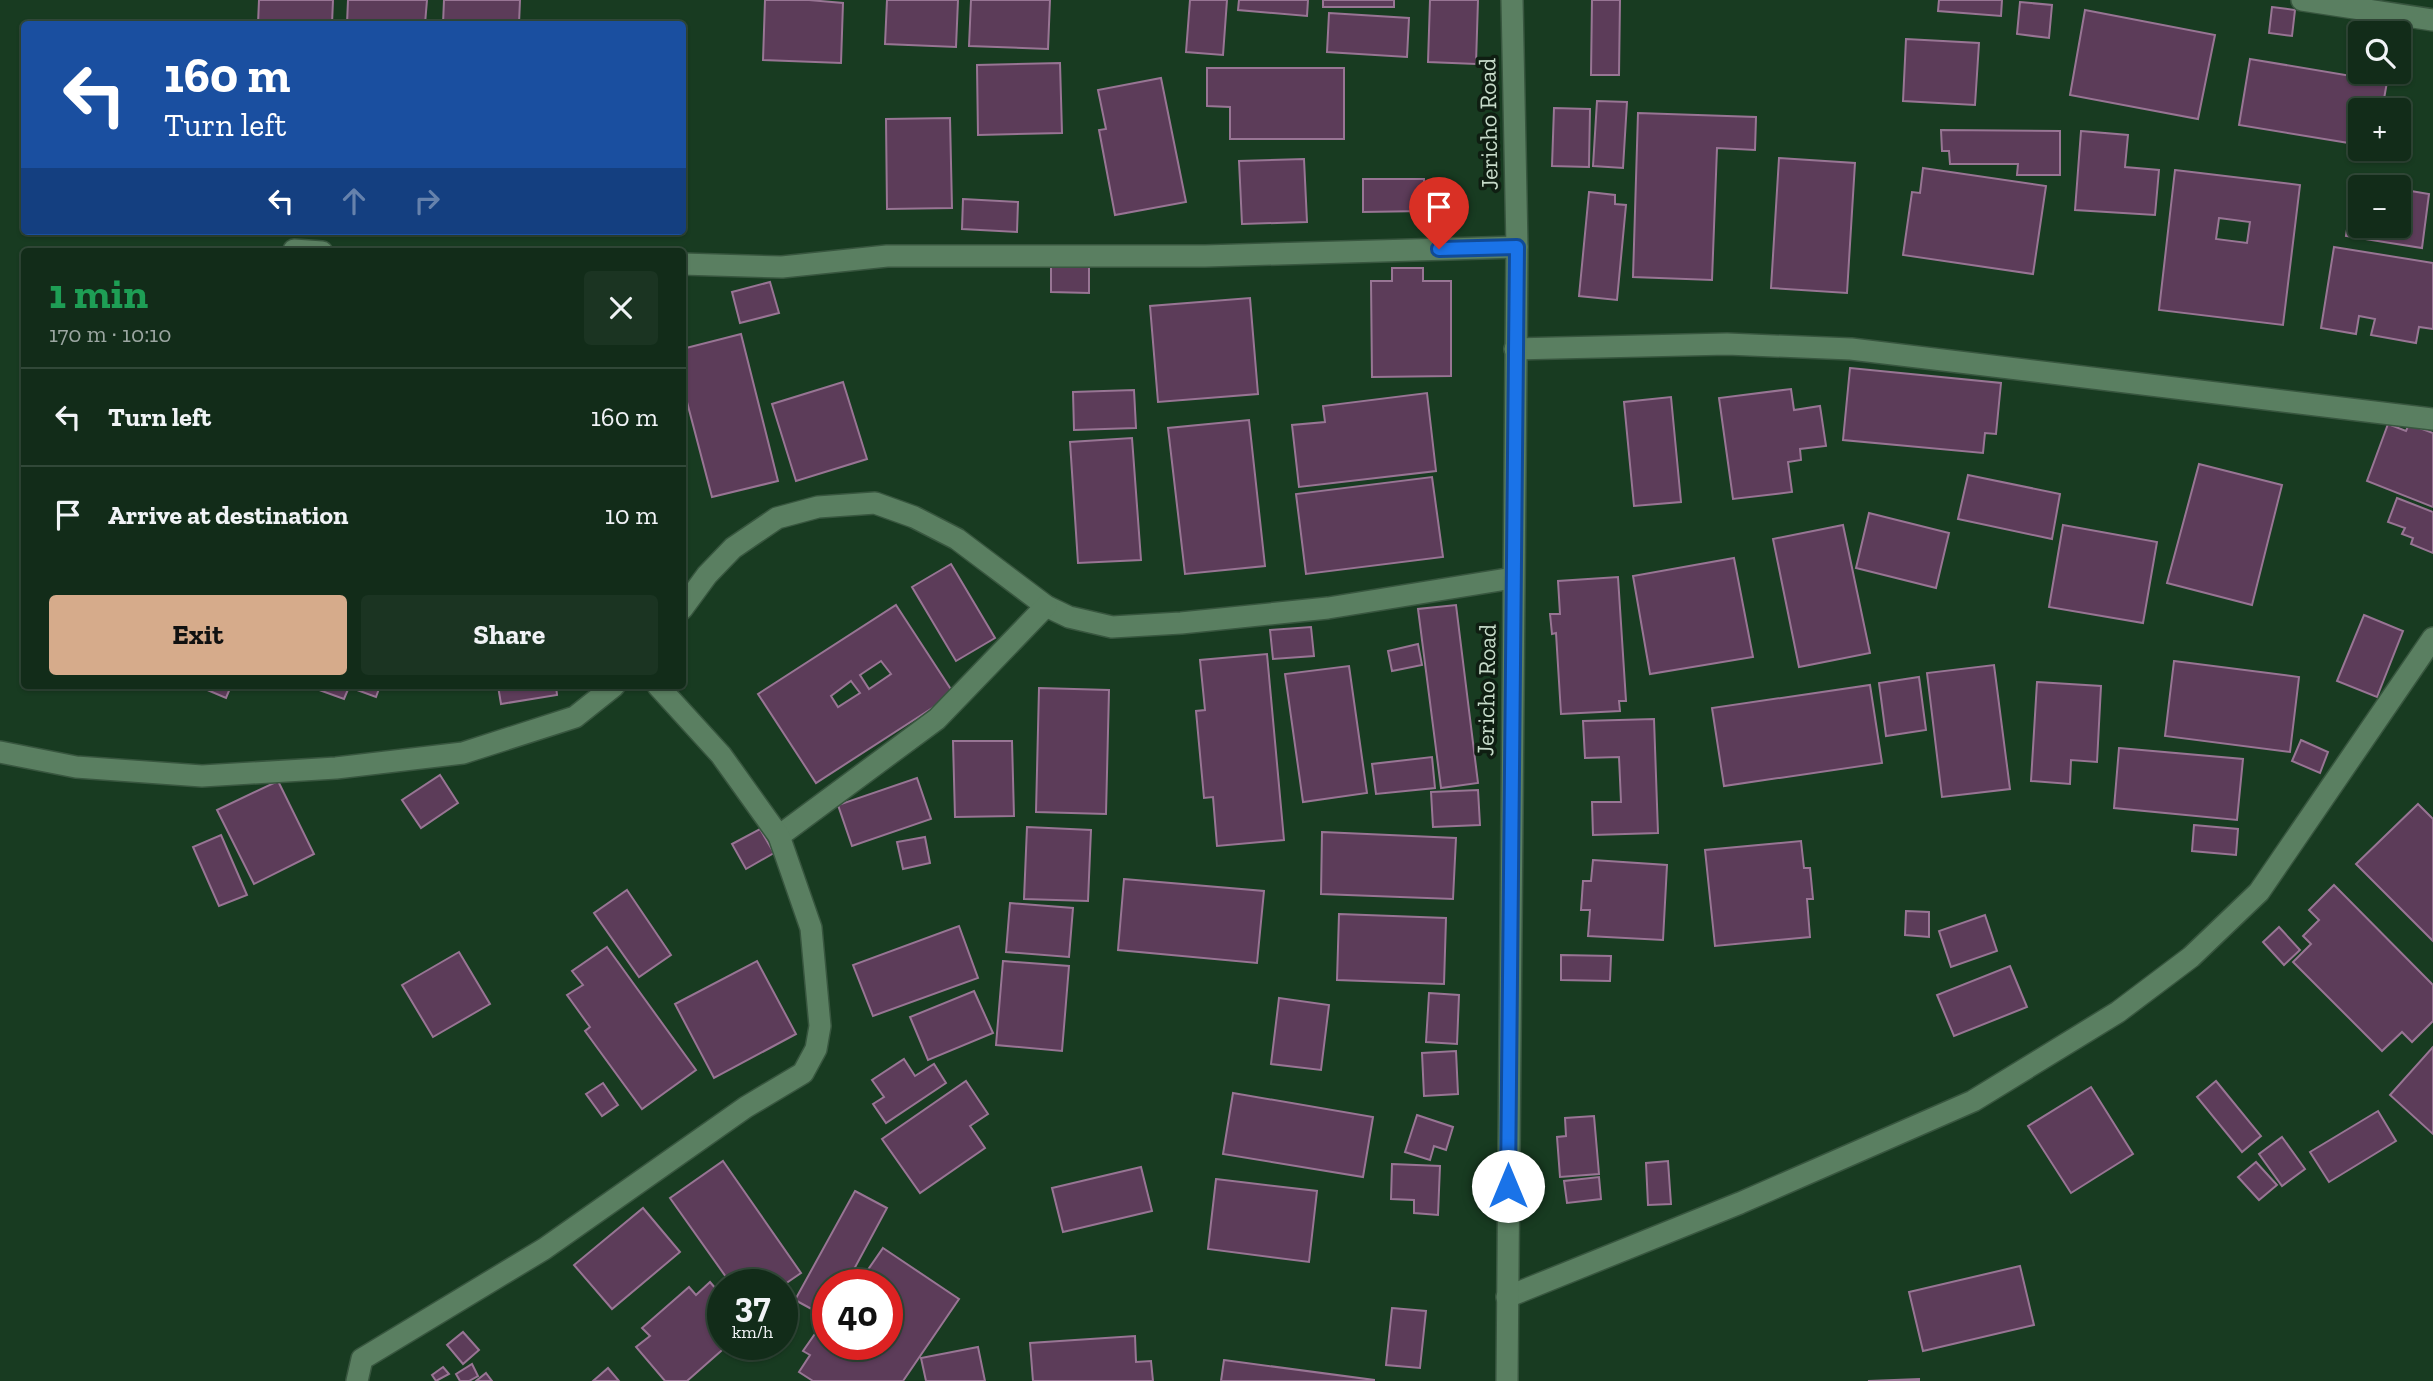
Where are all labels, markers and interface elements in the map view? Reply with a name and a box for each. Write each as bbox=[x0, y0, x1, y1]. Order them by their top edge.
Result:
map controls bbox=[2348, 21, 2411, 238]
button: search bbox=[2348, 21, 2411, 84]
text: 160 m bbox=[164, 46, 290, 105]
icon: left bbox=[49, 49, 140, 140]
street label: Jericho Road bbox=[1472, 58, 1504, 190]
button: + bbox=[2348, 98, 2411, 161]
text: Turn left bbox=[164, 106, 286, 144]
button: − bbox=[2348, 175, 2411, 238]
pin bbox=[1409, 177, 1469, 249]
icon: left bbox=[262, 182, 300, 220]
icon: ahead bbox=[335, 182, 373, 220]
icon: right bbox=[408, 182, 446, 220]
icon: arrive bbox=[1420, 188, 1458, 226]
text: 1 min bbox=[49, 268, 148, 319]
button: close bbox=[584, 271, 658, 345]
text: 170 m · 10:10 bbox=[49, 320, 171, 348]
icon: left bbox=[49, 398, 87, 436]
text: Turn left bbox=[108, 401, 211, 433]
text: 160 m bbox=[591, 401, 658, 433]
icon: arrive bbox=[49, 496, 87, 534]
text: Arrive at destination bbox=[108, 499, 348, 531]
text: 10 m bbox=[605, 499, 658, 531]
button: Exit bbox=[49, 595, 347, 675]
button: Share bbox=[361, 595, 658, 675]
street label: Jericho Road bbox=[1470, 624, 1502, 756]
position arrow bbox=[1471, 1149, 1545, 1223]
speed limit sign: 40 bbox=[812, 1269, 903, 1360]
text: 37 bbox=[735, 1284, 770, 1326]
text: km/h bbox=[732, 1321, 773, 1343]

